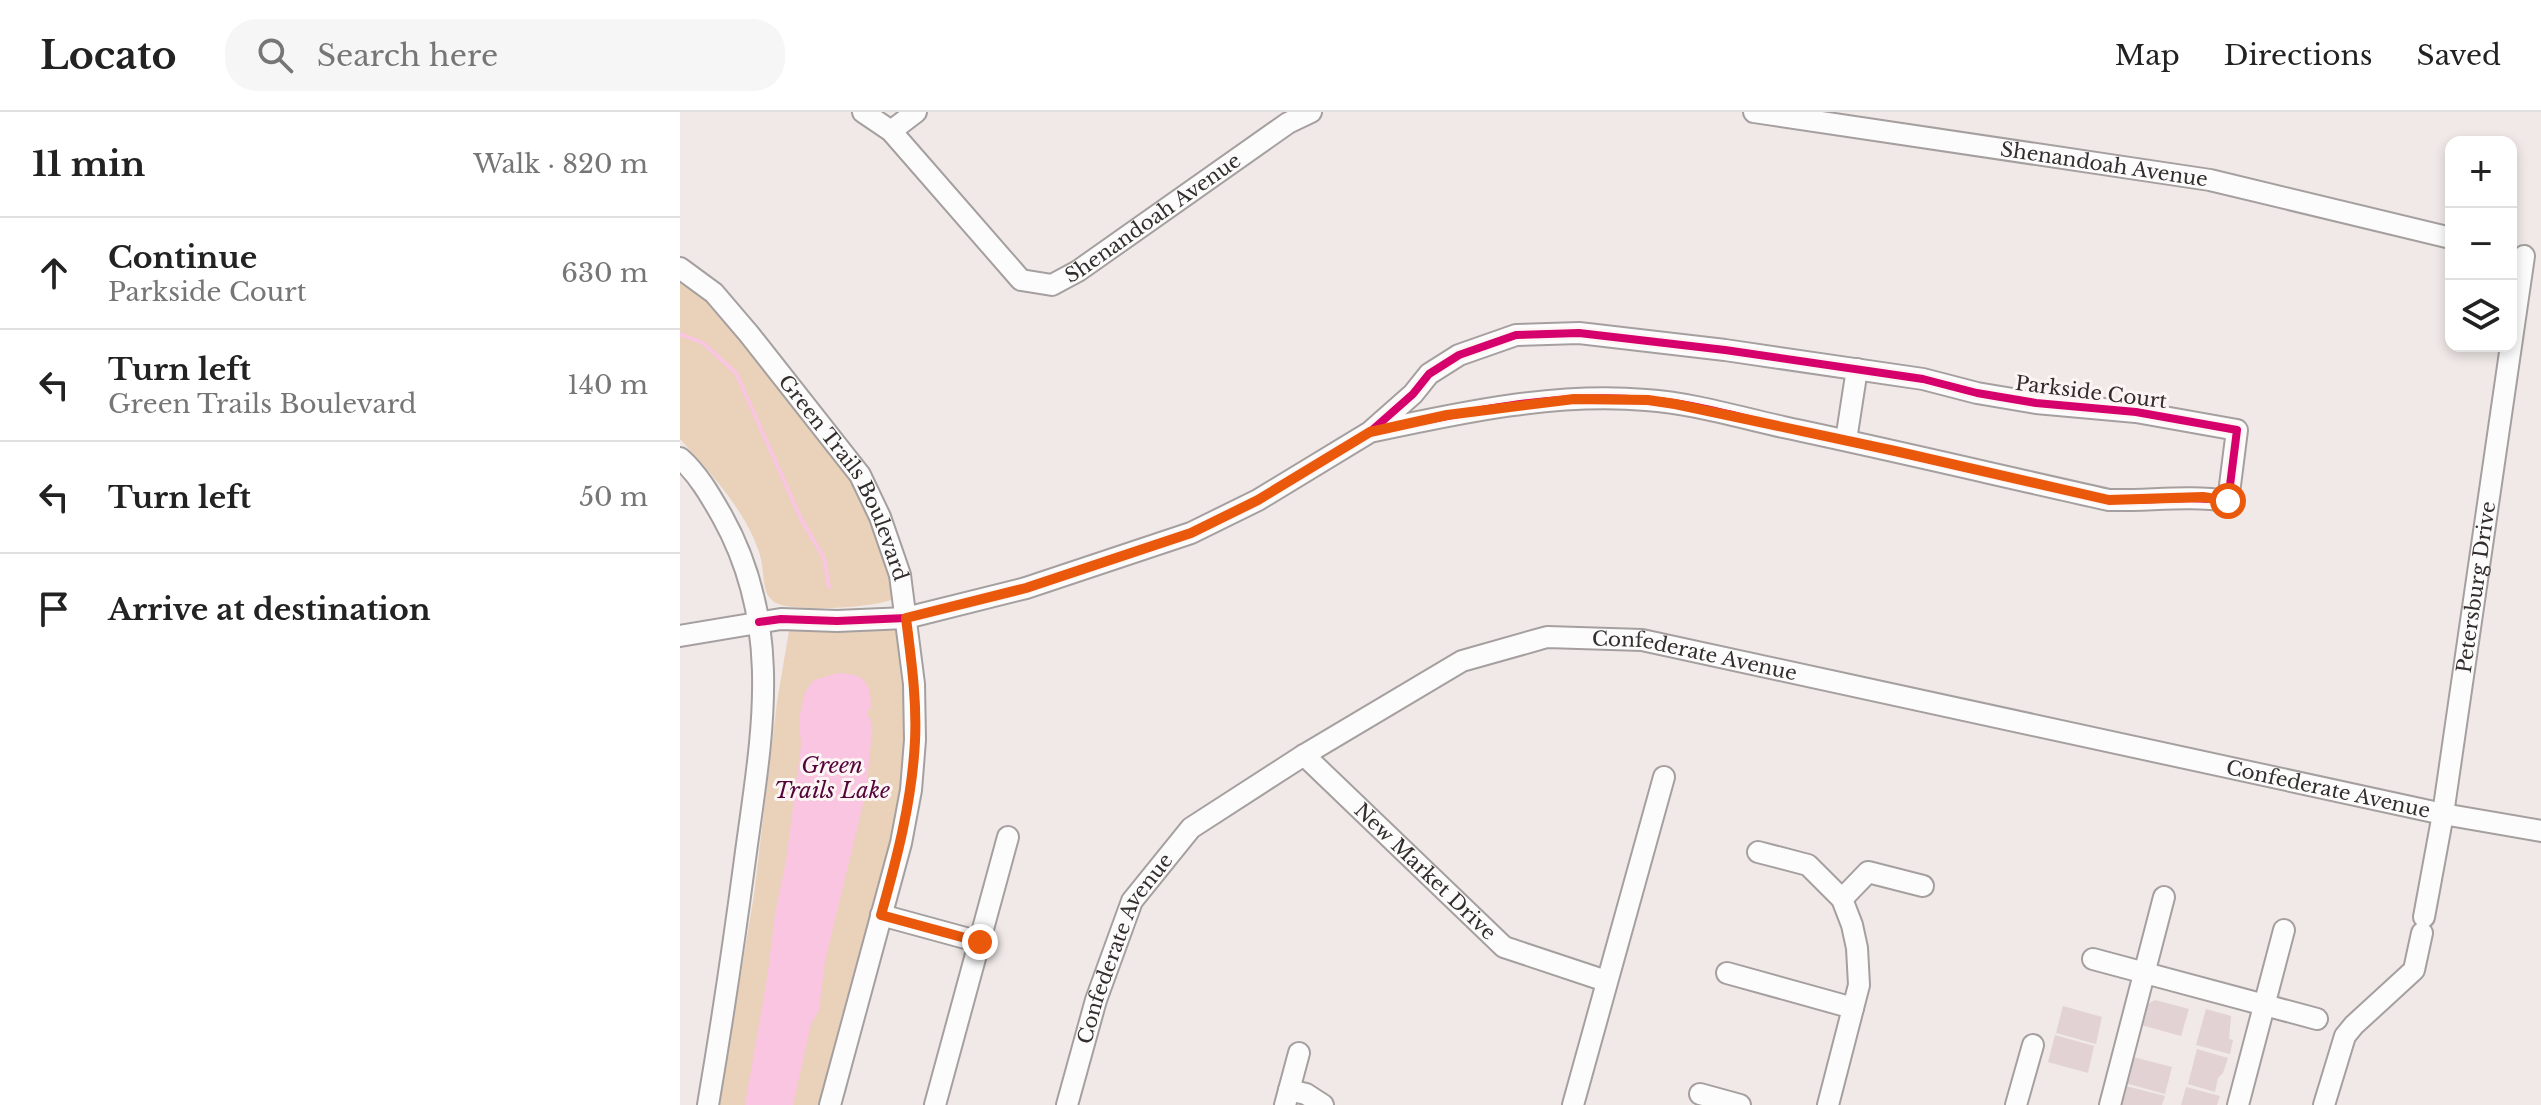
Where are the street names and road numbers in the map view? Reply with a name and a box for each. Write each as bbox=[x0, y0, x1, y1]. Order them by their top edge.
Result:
street label: Shenandoah Avenue bbox=[1999, 137, 2209, 192]
street label: Shenandoah Avenue bbox=[1061, 148, 1245, 288]
street label: Green Trails Boulevard bbox=[774, 370, 913, 584]
street label: Parkside Court bbox=[2014, 371, 2169, 413]
street label: Petersburg Drive bbox=[2452, 500, 2500, 674]
street label: Confederate Avenue bbox=[1592, 626, 1799, 685]
street label: Confederate Avenue bbox=[2224, 755, 2432, 823]
street label: New Market Drive bbox=[1349, 798, 1501, 945]
street label: Confederate Avenue bbox=[1072, 848, 1178, 1047]

